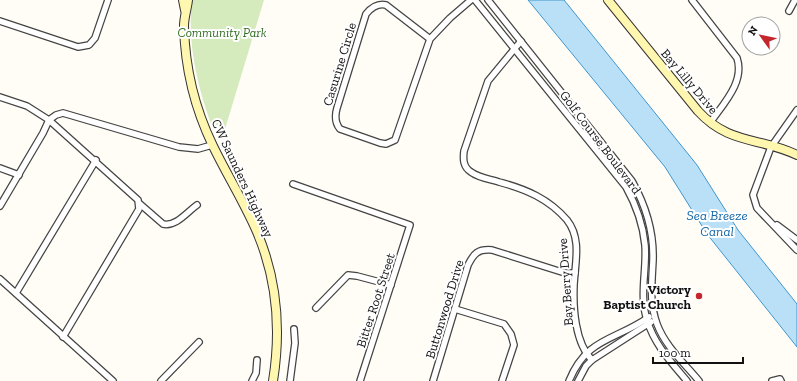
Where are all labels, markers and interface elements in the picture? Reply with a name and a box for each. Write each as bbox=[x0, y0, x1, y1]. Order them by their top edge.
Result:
north arrow bbox=[741, 16, 781, 56]
street label: Casurine Circle bbox=[320, 21, 359, 108]
text: N bbox=[745, 23, 761, 38]
park label: Community Park bbox=[177, 25, 267, 40]
street label: Bay Lilly Drive bbox=[658, 46, 721, 117]
street label: Golf Course Boulevard bbox=[557, 88, 644, 197]
street label: CW Saunders Highway bbox=[209, 117, 277, 240]
water label: Sea Breeze Canal bbox=[686, 207, 748, 240]
street label: Bay Berry Drive bbox=[555, 238, 576, 326]
street label: Bitter Root Street bbox=[353, 251, 398, 349]
street label: Buttonwood Drive bbox=[422, 258, 467, 360]
place label: Victory Baptist Church bbox=[603, 282, 691, 312]
marker: Victory Baptist Church bbox=[694, 291, 704, 301]
scale bar bbox=[653, 339, 743, 365]
text: 100 m bbox=[659, 346, 691, 360]

